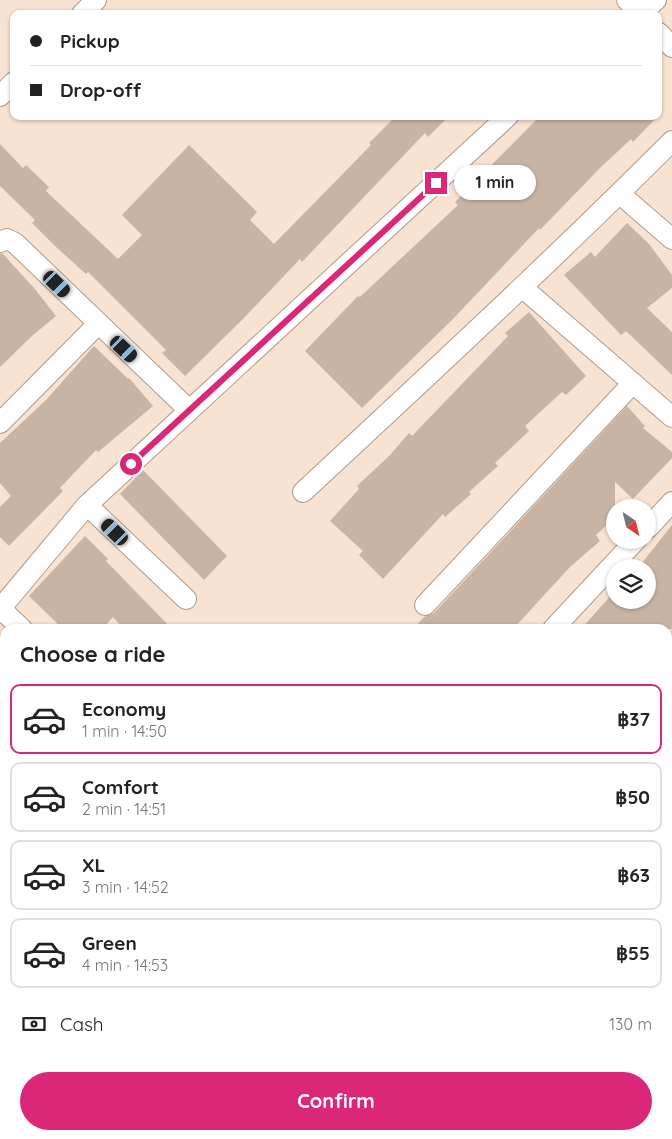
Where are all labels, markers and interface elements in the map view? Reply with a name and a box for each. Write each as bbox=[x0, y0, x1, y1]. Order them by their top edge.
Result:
text: Pickup bbox=[60, 29, 120, 53]
text: Drop-off bbox=[60, 78, 141, 102]
callout: 1 min bbox=[454, 166, 536, 200]
route end bbox=[425, 172, 447, 194]
text: 1 min bbox=[476, 172, 514, 192]
car bbox=[40, 268, 73, 300]
car bbox=[107, 333, 140, 365]
route start bbox=[120, 453, 142, 475]
north arrow bbox=[606, 499, 656, 549]
map controls bbox=[606, 499, 656, 609]
car bbox=[98, 516, 131, 548]
button: layers bbox=[606, 559, 656, 609]
text: Choose a ride bbox=[20, 640, 165, 668]
icon: car bbox=[22, 697, 67, 742]
text: Economy bbox=[82, 697, 166, 721]
text: ฿37 bbox=[617, 707, 650, 731]
text: 1 min · 14:50 bbox=[82, 721, 167, 741]
icon: car bbox=[22, 775, 67, 820]
text: Comfort bbox=[82, 775, 159, 799]
text: ฿50 bbox=[615, 785, 650, 809]
text: 2 min · 14:51 bbox=[82, 799, 166, 819]
icon: car bbox=[22, 853, 67, 898]
text: XL bbox=[82, 853, 105, 877]
text: ฿63 bbox=[617, 863, 650, 887]
text: 3 min · 14:52 bbox=[82, 877, 169, 897]
icon: car bbox=[22, 931, 67, 976]
text: Green bbox=[82, 931, 137, 955]
text: ฿55 bbox=[616, 941, 650, 965]
text: 4 min · 14:53 bbox=[82, 955, 168, 975]
icon: cash bbox=[20, 1010, 48, 1038]
text: Cash bbox=[60, 1012, 104, 1036]
text: 130 m bbox=[609, 1014, 652, 1034]
button: Confirm bbox=[20, 1072, 652, 1130]

